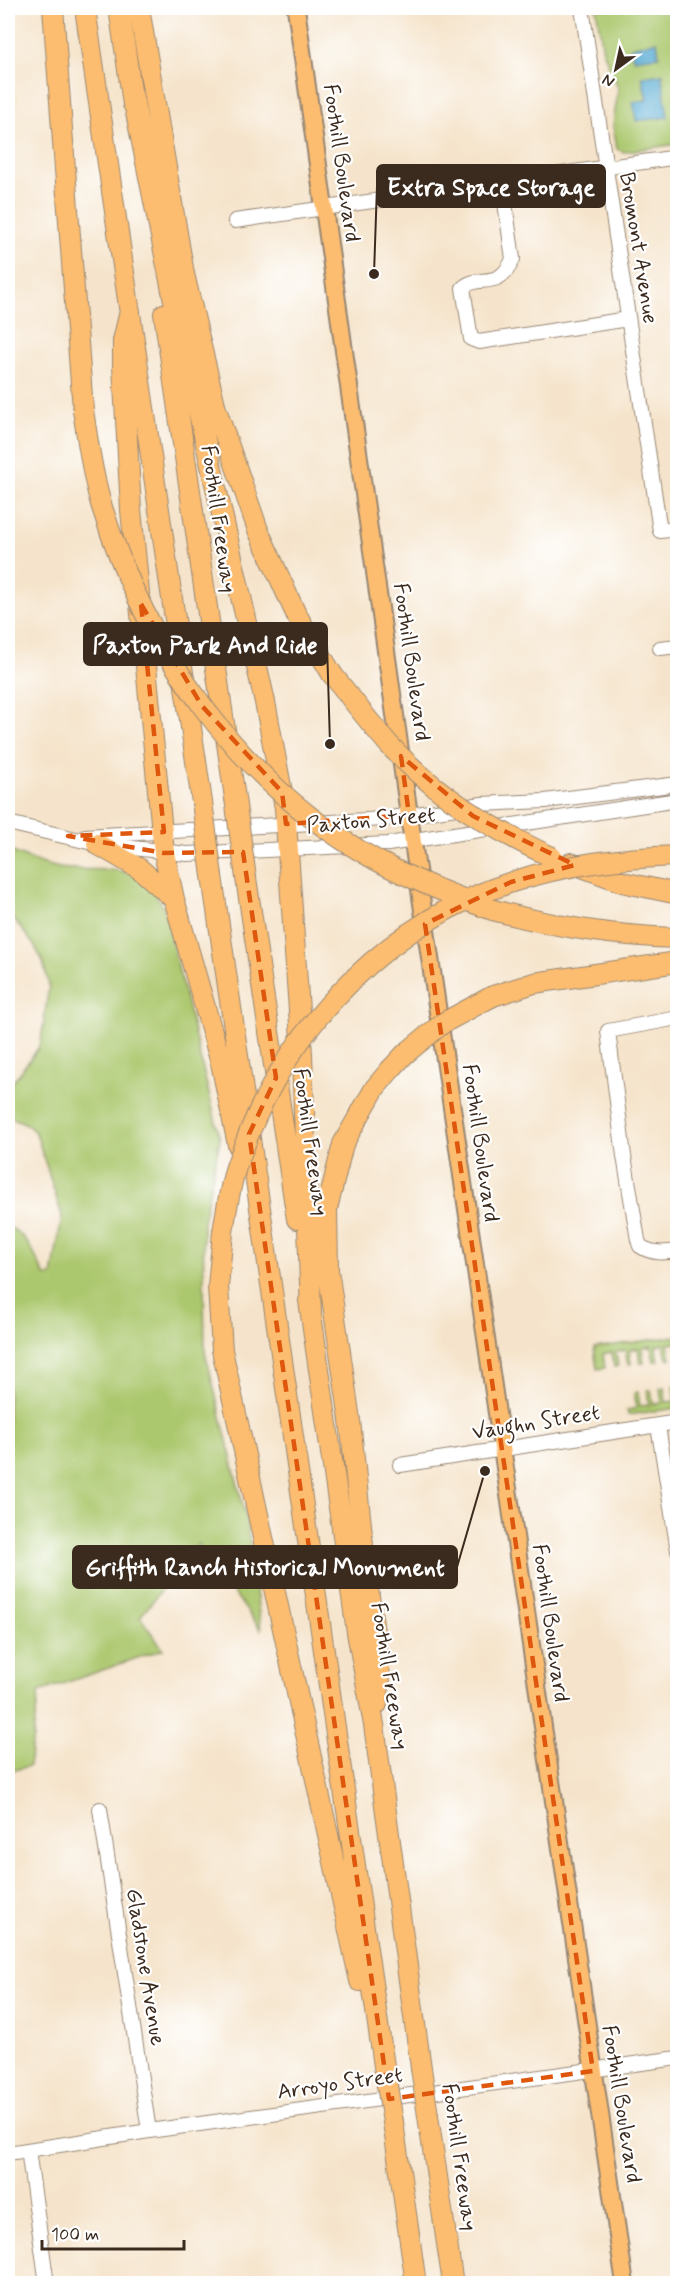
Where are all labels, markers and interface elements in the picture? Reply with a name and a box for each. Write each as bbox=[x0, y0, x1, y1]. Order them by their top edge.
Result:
north arrow bbox=[586, 39, 646, 99]
text: N bbox=[598, 69, 619, 92]
street label: Foothill Boulevard bbox=[316, 82, 366, 244]
callout: Extra Space Storage bbox=[377, 165, 605, 207]
street label: Bromont Avenue bbox=[612, 170, 664, 326]
text: Extra Space Storage bbox=[387, 173, 595, 205]
street label: Foothill Freeway bbox=[194, 443, 242, 595]
street label: Foothill Boulevard bbox=[386, 581, 436, 743]
callout: Paxton Park And Ride bbox=[84, 623, 327, 665]
text: Paxton Park And Ride bbox=[92, 631, 318, 662]
street label: Paxton Street bbox=[305, 801, 437, 841]
street label: Foothill Boulevard bbox=[455, 1062, 505, 1224]
street label: Foothill Freeway bbox=[286, 1066, 334, 1218]
street label: Vaughn Street bbox=[470, 1399, 602, 1450]
street label: Foothill Boulevard bbox=[525, 1542, 575, 1704]
callout: Griffith Ranch Historical Monument bbox=[73, 1546, 457, 1588]
text: Griffith Ranch Historical Monument bbox=[85, 1553, 445, 1584]
street label: Foothill Freeway bbox=[364, 1600, 414, 1752]
street label: Gladstone Avenue bbox=[119, 1886, 171, 2048]
street label: Foothill Boulevard bbox=[595, 2023, 647, 2185]
street label: Arroyo Street bbox=[276, 2061, 404, 2107]
street label: Foothill Freeway bbox=[435, 2081, 483, 2233]
scale bar bbox=[42, 2213, 184, 2251]
text: 100 m bbox=[51, 2223, 99, 2247]

